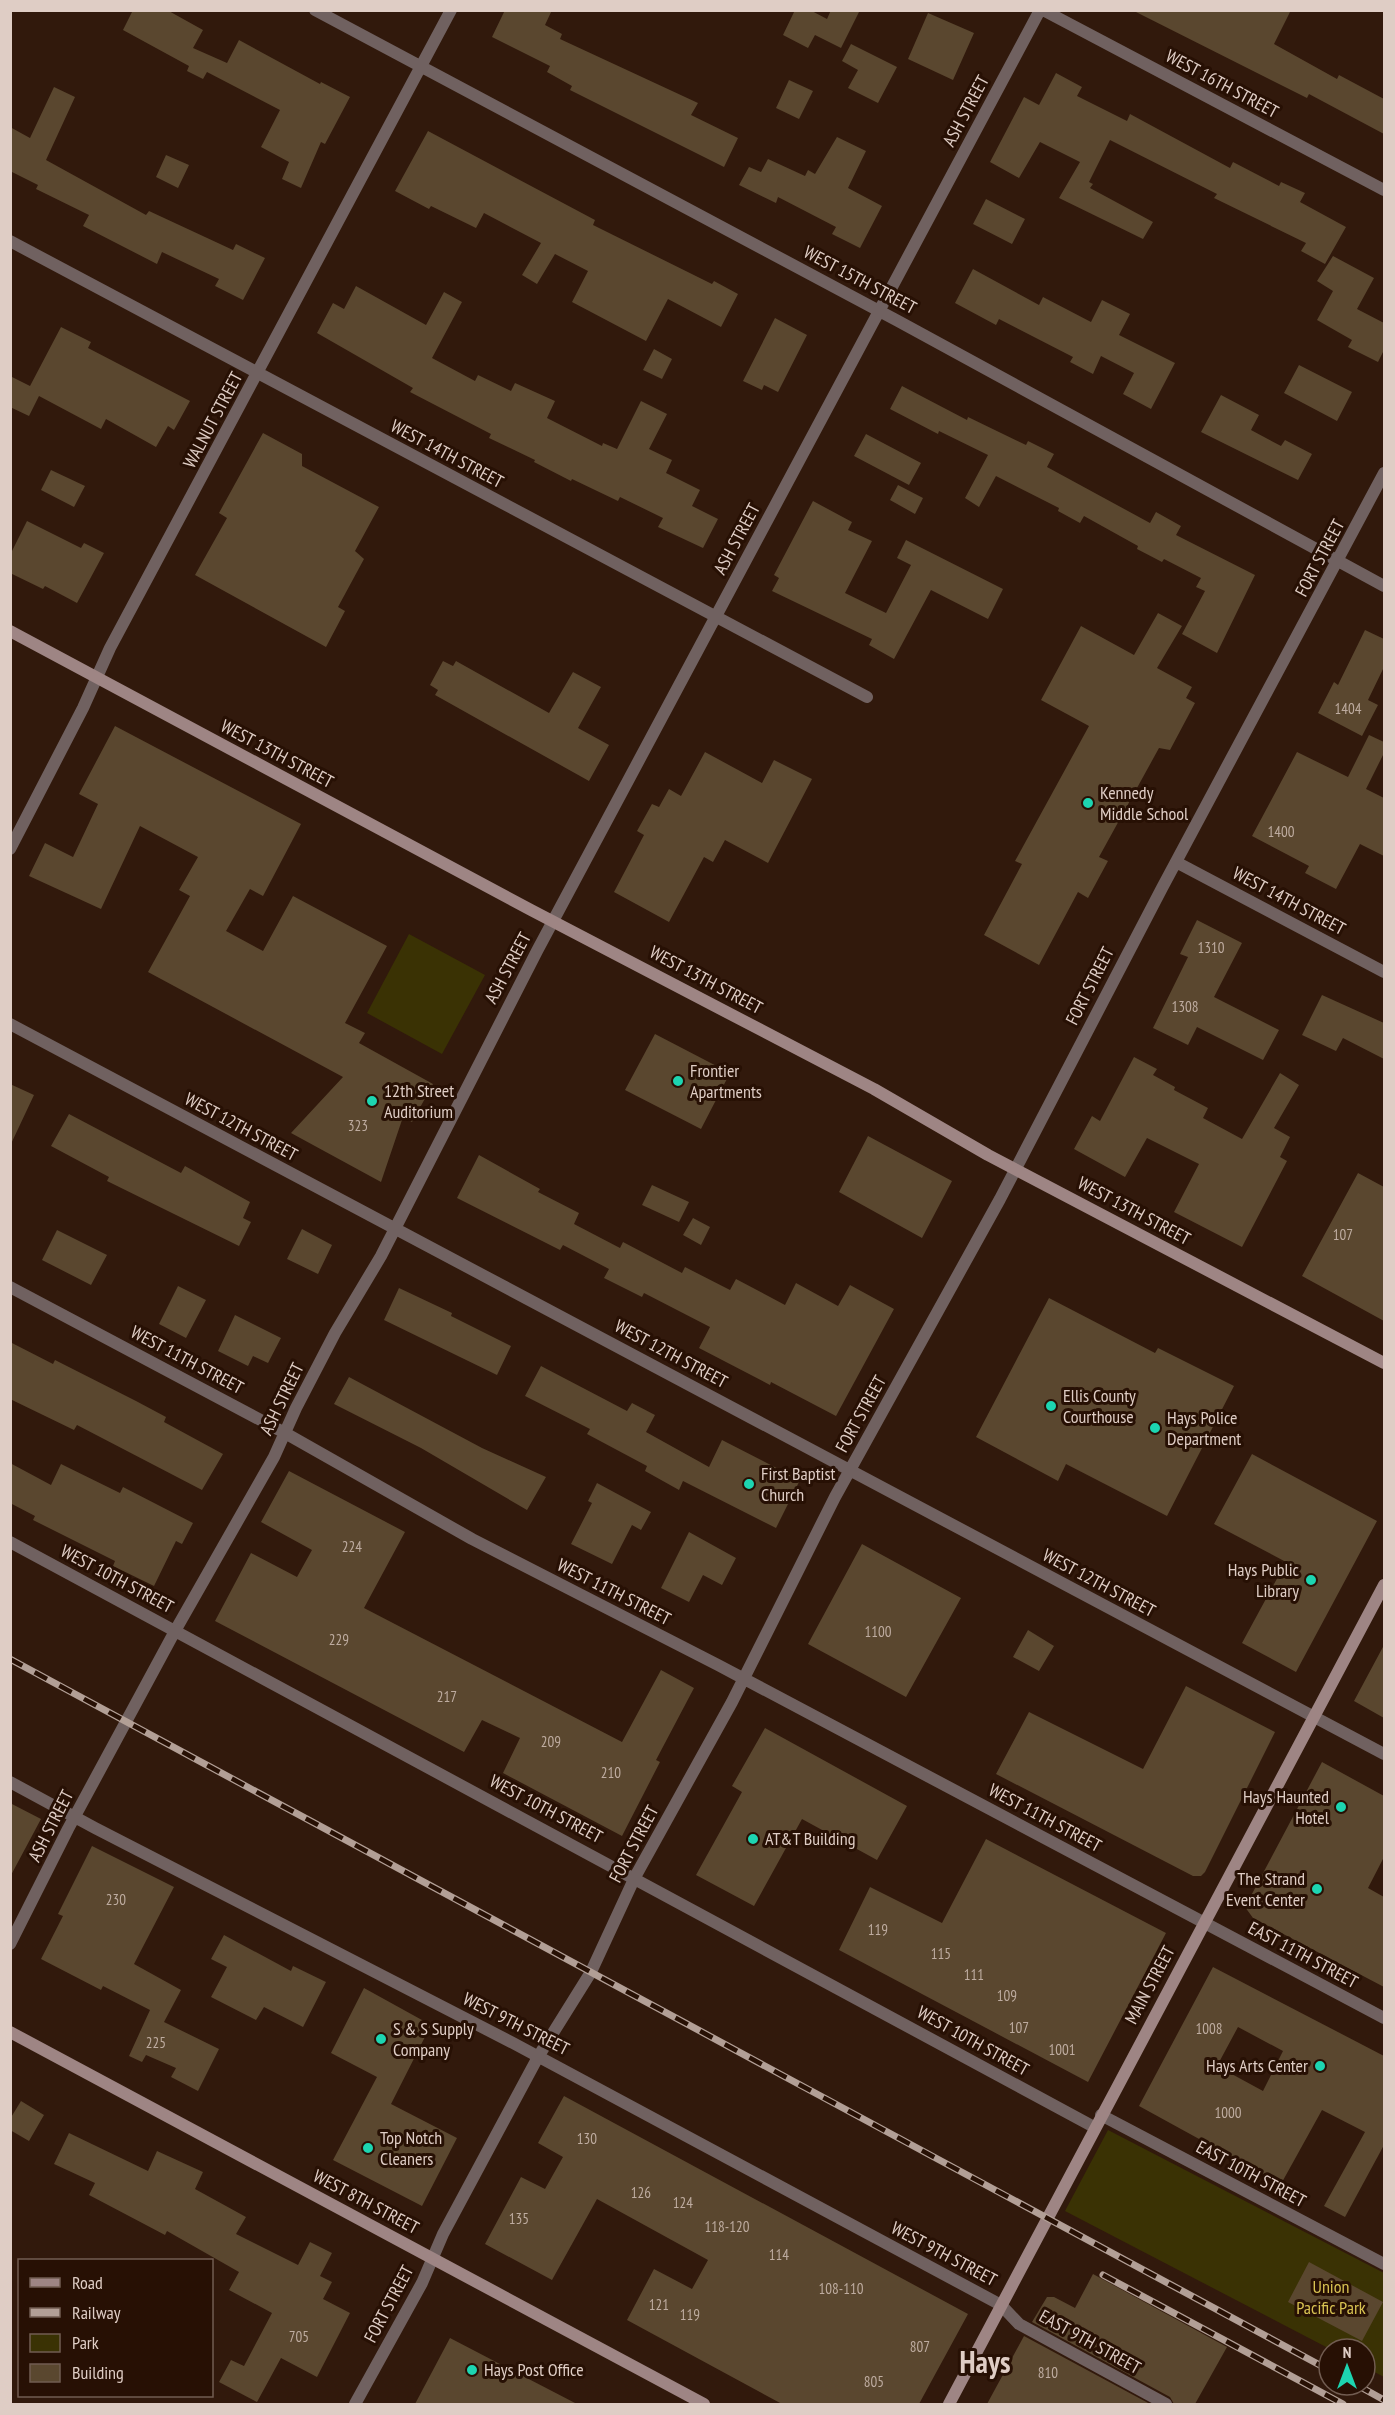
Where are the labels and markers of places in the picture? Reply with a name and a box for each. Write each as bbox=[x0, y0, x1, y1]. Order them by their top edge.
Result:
place label: Kennedy Middle School bbox=[1100, 781, 1189, 825]
marker: Kennedy Middle School bbox=[1081, 796, 1095, 810]
place label: Frontier Apartments bbox=[690, 1059, 762, 1103]
marker: Frontier Apartments bbox=[671, 1074, 685, 1088]
place label: 12th Street Auditorium bbox=[384, 1079, 454, 1123]
marker: 12th Street Auditorium bbox=[365, 1094, 379, 1108]
place label: Ellis County Courthouse bbox=[1063, 1384, 1136, 1428]
marker: Ellis County Courthouse bbox=[1044, 1399, 1058, 1413]
place label: Hays Police Department bbox=[1167, 1406, 1241, 1450]
marker: Hays Police Department bbox=[1148, 1421, 1162, 1435]
place label: First Baptist Church bbox=[761, 1462, 836, 1506]
marker: First Baptist Church bbox=[742, 1477, 756, 1491]
place label: Hays Public Library bbox=[1228, 1558, 1300, 1602]
marker: Hays Public Library bbox=[1304, 1573, 1318, 1587]
place label: Hays Haunted Hotel bbox=[1243, 1785, 1330, 1829]
marker: Hays Haunted Hotel bbox=[1334, 1800, 1348, 1814]
place label: AT&T Building bbox=[765, 1827, 855, 1850]
marker: AT&T Building bbox=[746, 1832, 760, 1846]
place label: The Strand Event Center bbox=[1226, 1867, 1305, 1911]
marker: The Strand Event Center bbox=[1310, 1882, 1324, 1896]
place label: S & S Supply Company bbox=[393, 2017, 474, 2061]
marker: S & S Supply Company bbox=[374, 2032, 388, 2046]
place label: Hays Arts Center bbox=[1206, 2054, 1308, 2077]
marker: Hays Arts Center bbox=[1313, 2059, 1327, 2073]
place label: Top Notch Cleaners bbox=[380, 2126, 442, 2170]
marker: Top Notch Cleaners bbox=[361, 2141, 375, 2155]
place label: Hays Post Office bbox=[484, 2358, 584, 2381]
marker: Hays Post Office bbox=[465, 2363, 479, 2377]

